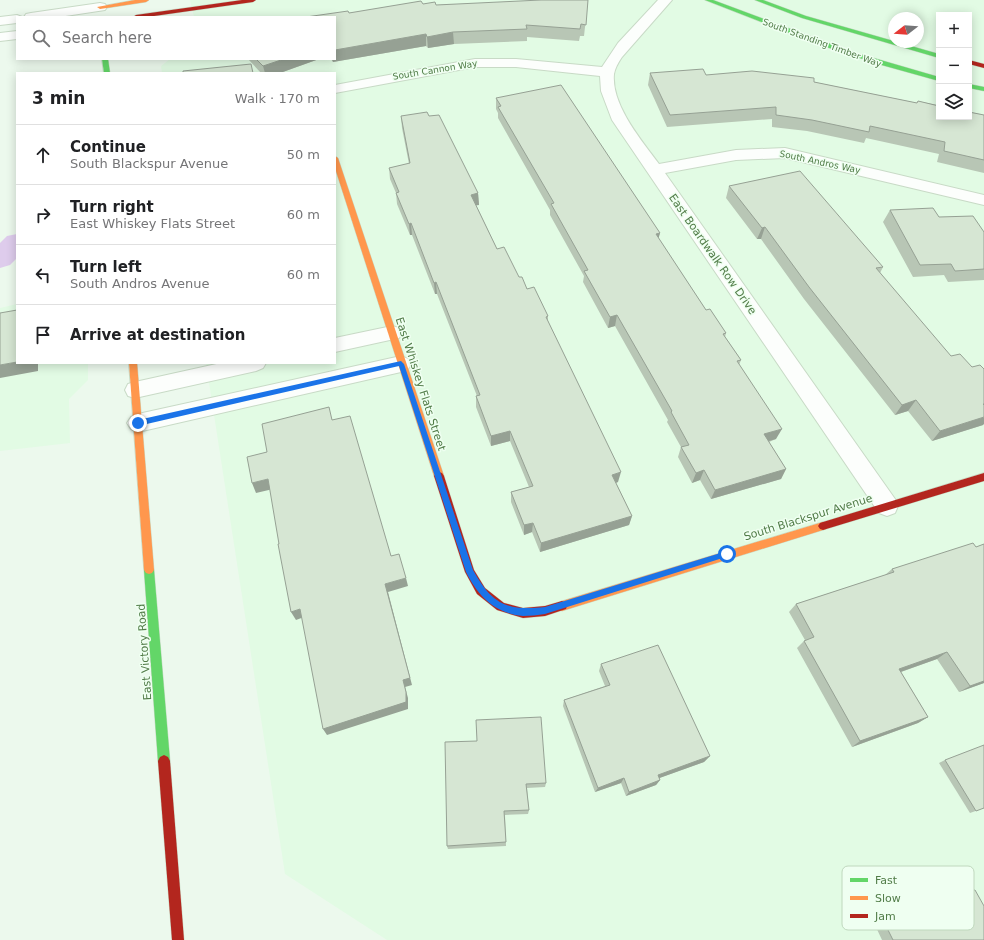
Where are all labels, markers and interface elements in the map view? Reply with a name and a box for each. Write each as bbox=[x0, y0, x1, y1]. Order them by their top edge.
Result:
north arrow bbox=[888, 12, 924, 48]
map controls bbox=[936, 12, 972, 120]
button: + bbox=[936, 12, 972, 48]
search box bbox=[16, 16, 336, 60]
street label: South Standing Timber Way bbox=[761, 17, 883, 69]
icon: search bbox=[30, 27, 52, 49]
text: Search here bbox=[62, 29, 152, 47]
button: − bbox=[936, 48, 972, 84]
street label: South Cannon Way bbox=[392, 58, 479, 82]
button: layers bbox=[936, 84, 972, 120]
text: 3 min bbox=[32, 88, 85, 108]
text: Walk · 170 m bbox=[235, 91, 320, 106]
text: Continue bbox=[70, 138, 146, 156]
icon: ahead bbox=[32, 144, 54, 166]
text: 50 m bbox=[287, 147, 320, 162]
street label: South Andros Way bbox=[779, 149, 862, 176]
text: South Blackspur Avenue bbox=[70, 156, 228, 171]
street label: East Boardwalk Row Drive bbox=[666, 192, 759, 317]
text: Turn right bbox=[70, 198, 154, 216]
icon: right bbox=[32, 204, 54, 226]
text: 60 m bbox=[287, 207, 320, 222]
text: East Whiskey Flats Street bbox=[70, 216, 235, 231]
text: Turn left bbox=[70, 258, 142, 276]
icon: left bbox=[32, 264, 54, 286]
text: 60 m bbox=[287, 267, 320, 282]
text: South Andros Avenue bbox=[70, 276, 210, 291]
street label: East Whiskey Flats Street bbox=[393, 316, 449, 453]
icon: arrive bbox=[32, 324, 54, 346]
text: Arrive at destination bbox=[70, 326, 245, 344]
route end bbox=[129, 414, 147, 432]
street label: South Blackspur Avenue bbox=[742, 492, 874, 543]
route start bbox=[718, 545, 736, 563]
street label: East Victory Road bbox=[135, 603, 154, 701]
legend bbox=[842, 866, 974, 930]
text: Fast bbox=[875, 874, 898, 887]
text: Slow bbox=[875, 892, 901, 905]
text: Jam bbox=[874, 910, 896, 923]

